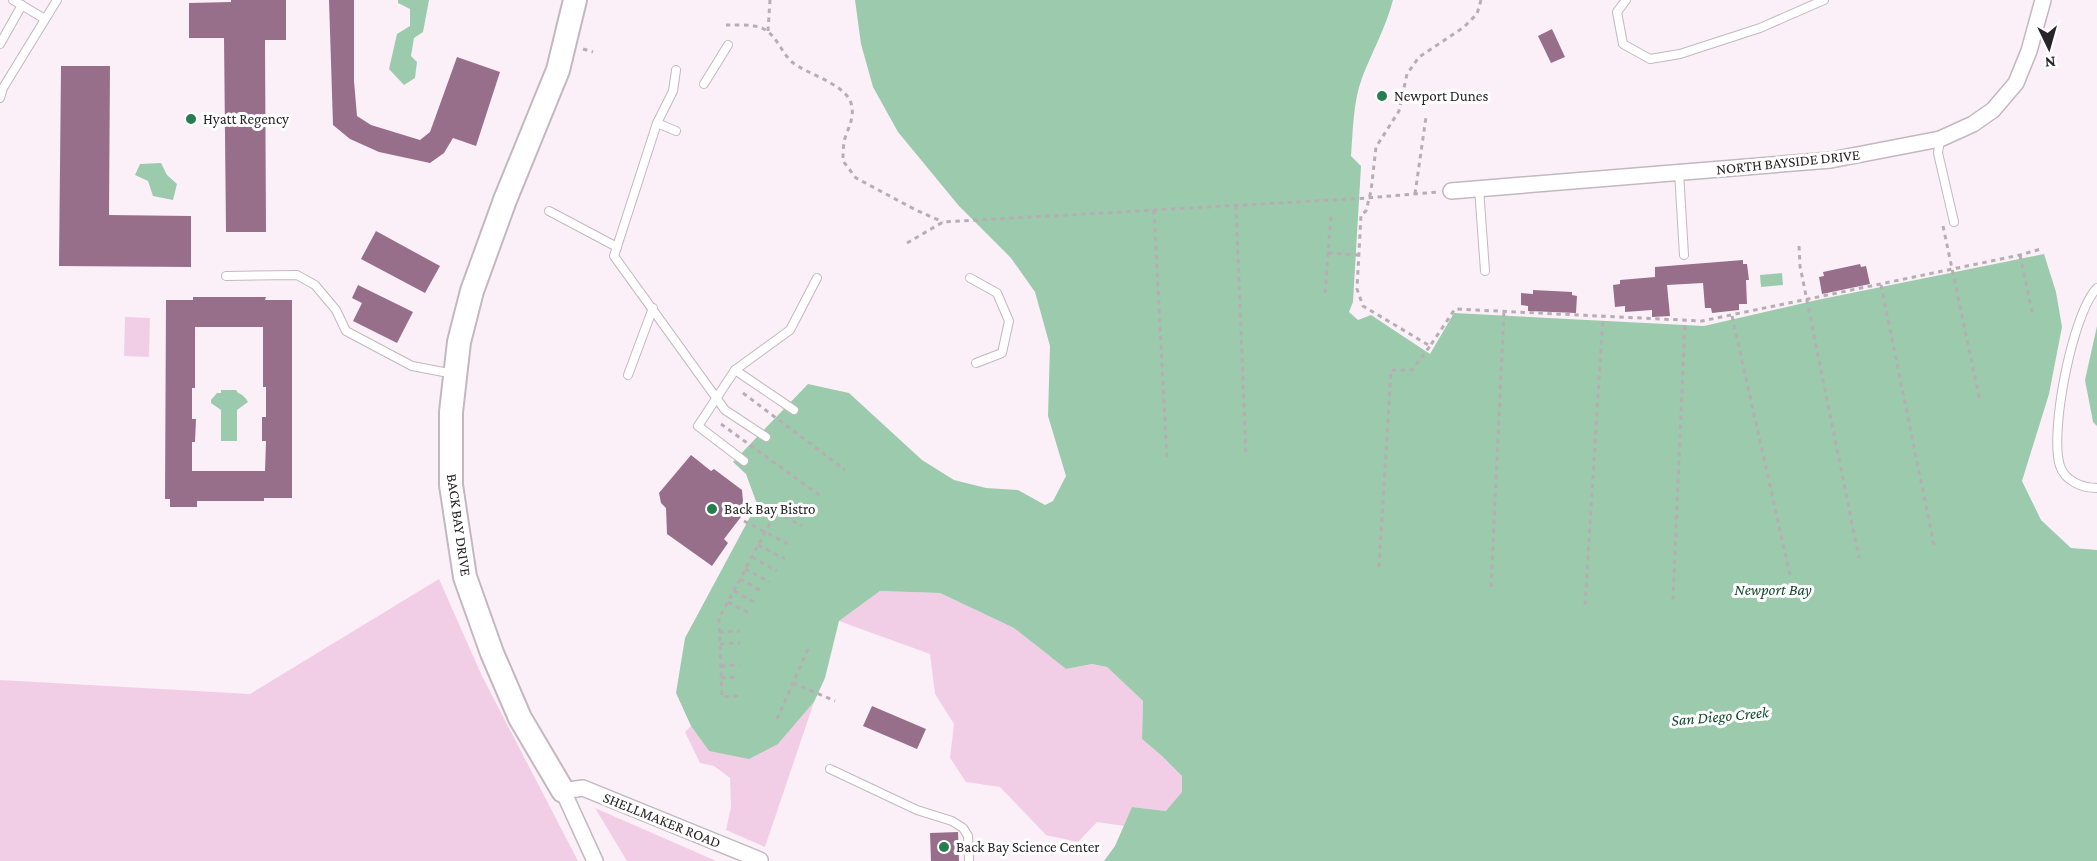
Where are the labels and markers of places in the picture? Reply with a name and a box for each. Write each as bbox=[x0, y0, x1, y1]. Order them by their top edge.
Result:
place label: Newport Dunes bbox=[1394, 88, 1488, 105]
marker: Newport Dunes bbox=[1375, 89, 1389, 103]
place label: Hyatt Regency bbox=[203, 111, 289, 128]
marker: Hyatt Regency bbox=[184, 112, 198, 126]
place label: Back Bay Bistro bbox=[724, 501, 816, 518]
marker: Back Bay Bistro bbox=[705, 502, 719, 516]
place label: Back Bay Science Center bbox=[956, 839, 1100, 856]
marker: Back Bay Science Center bbox=[937, 840, 951, 854]

